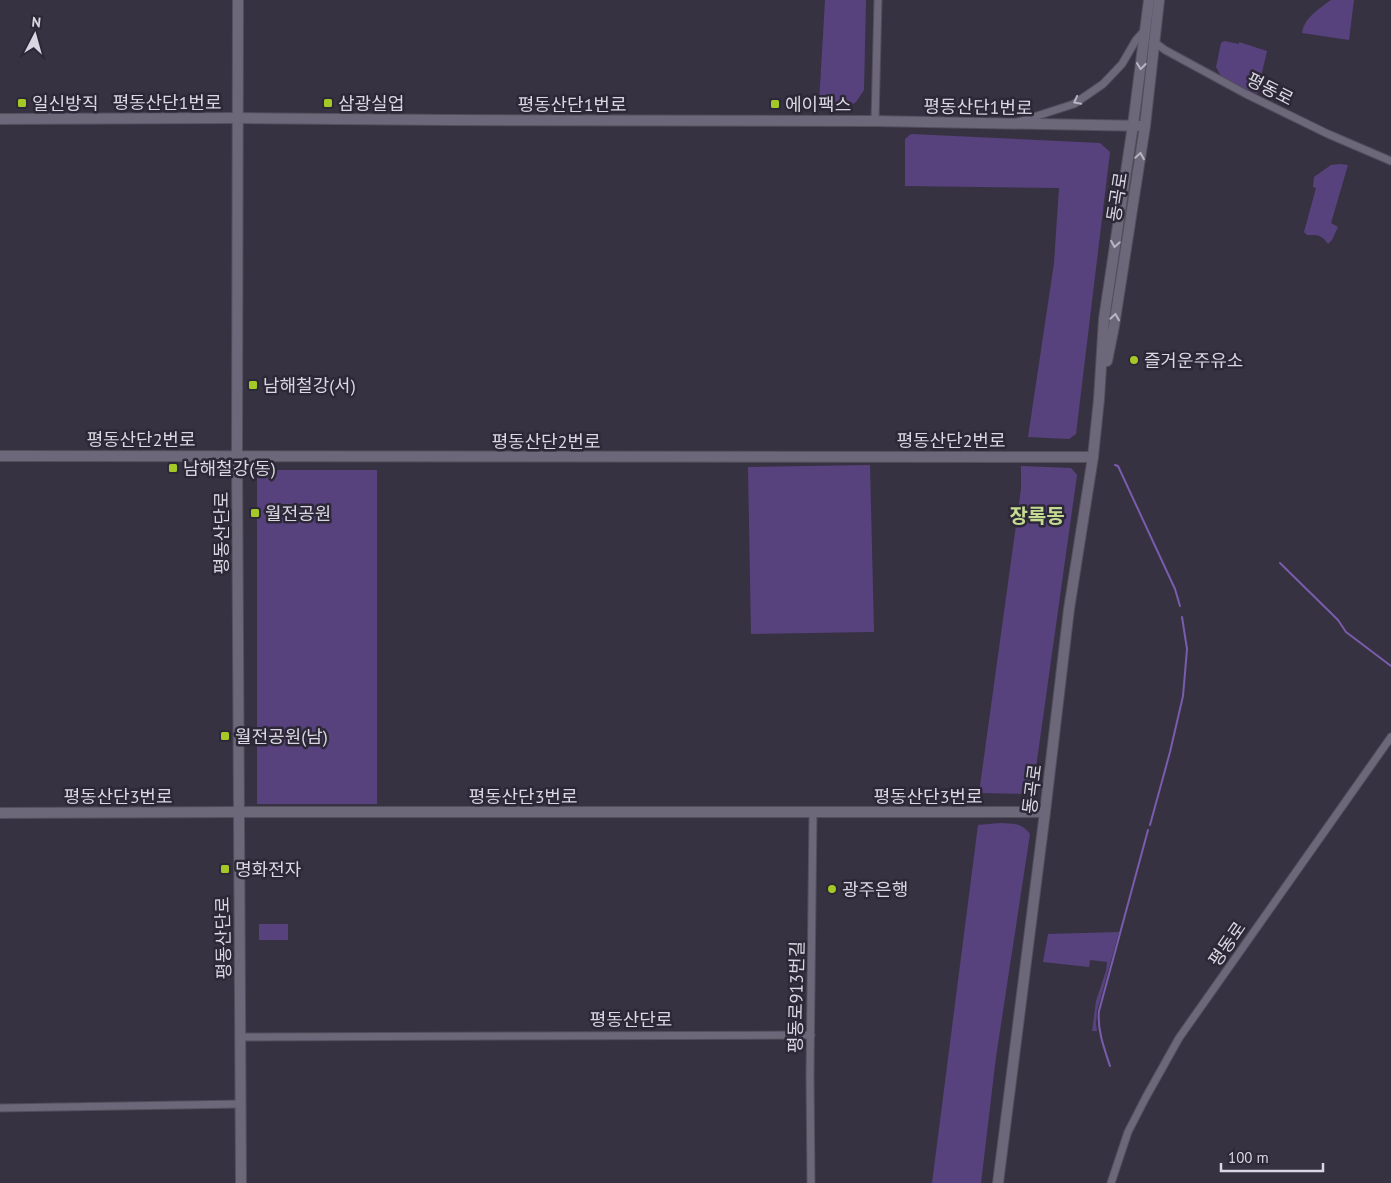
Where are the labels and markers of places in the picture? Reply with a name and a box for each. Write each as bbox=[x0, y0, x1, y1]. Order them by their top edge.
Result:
place label: 일신방직 bbox=[32, 92, 98, 115]
place label: 삼광실업 bbox=[338, 92, 404, 115]
place label: 에이팩스 bbox=[785, 93, 851, 116]
marker: 일신방직 bbox=[16, 97, 28, 109]
marker: 삼광실업 bbox=[322, 97, 334, 109]
marker: 에이팩스 bbox=[769, 98, 781, 110]
place label: 즐거운주유소 bbox=[1144, 349, 1243, 372]
marker: 즐거운주유소 bbox=[1128, 354, 1140, 366]
place label: 남해철강(서) bbox=[263, 374, 356, 397]
marker: 남해철강(서) bbox=[247, 379, 259, 391]
place label: 남해철강(동) bbox=[183, 457, 276, 480]
marker: 남해철강(동) bbox=[167, 462, 179, 474]
place label: 월전공원 bbox=[265, 502, 331, 525]
marker: 월전공원 bbox=[249, 507, 261, 519]
place label: 월전공원(남) bbox=[235, 725, 328, 748]
marker: 월전공원(남) bbox=[219, 730, 231, 742]
place label: 명화전자 bbox=[235, 858, 302, 881]
marker: 명화전자 bbox=[219, 863, 231, 875]
place label: 광주은행 bbox=[842, 878, 908, 901]
marker: 광주은행 bbox=[826, 883, 838, 895]

